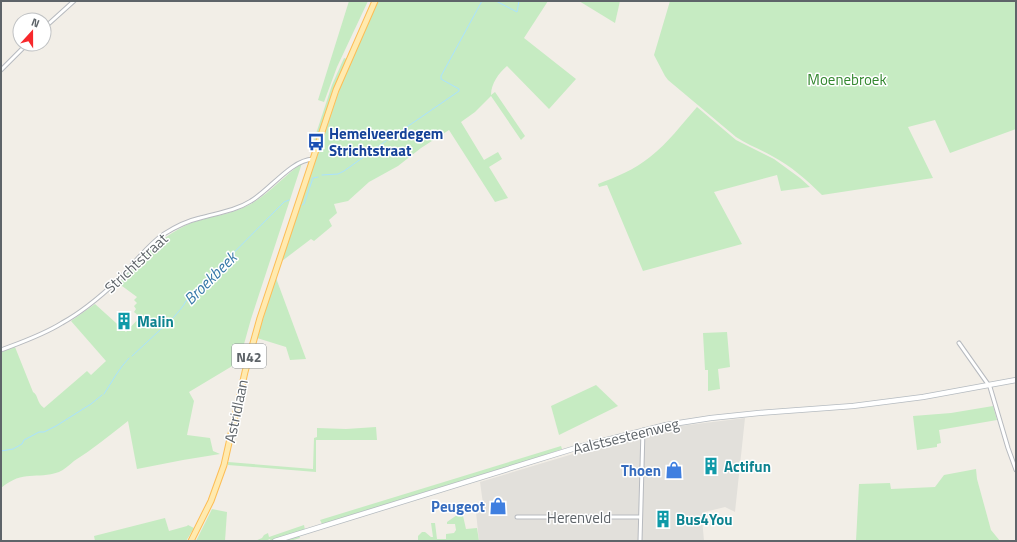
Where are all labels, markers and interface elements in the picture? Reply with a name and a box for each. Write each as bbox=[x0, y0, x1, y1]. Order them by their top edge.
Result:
north arrow bbox=[12, 12, 52, 52]
text: N bbox=[29, 14, 42, 31]
park label: Moenebroek bbox=[807, 68, 887, 91]
place label: Hemelveerdegem Strichtstraat bbox=[329, 122, 443, 162]
bus stop icon: Hemelveerdegem Strichtstraat bbox=[306, 132, 326, 152]
street label: Strichtstraat bbox=[99, 227, 173, 298]
water label: Broekbeek bbox=[178, 245, 243, 310]
place label: Malin bbox=[137, 310, 174, 333]
building icon: Malin bbox=[114, 311, 134, 331]
road number: N42 bbox=[232, 344, 266, 368]
street label: Astridlaan bbox=[218, 377, 254, 445]
street label: Aalstsesteenweg bbox=[570, 412, 682, 460]
place label: Actifun bbox=[724, 455, 771, 478]
building icon: Actifun bbox=[701, 456, 721, 476]
place label: Thoen bbox=[621, 459, 661, 482]
shop icon: Thoen bbox=[664, 460, 684, 480]
place label: Peugeot bbox=[431, 495, 486, 518]
shop icon: Peugeot bbox=[488, 496, 508, 516]
street label: Herenveld bbox=[547, 506, 611, 529]
place label: Bus4You bbox=[676, 508, 733, 531]
building icon: Bus4You bbox=[653, 509, 673, 529]

